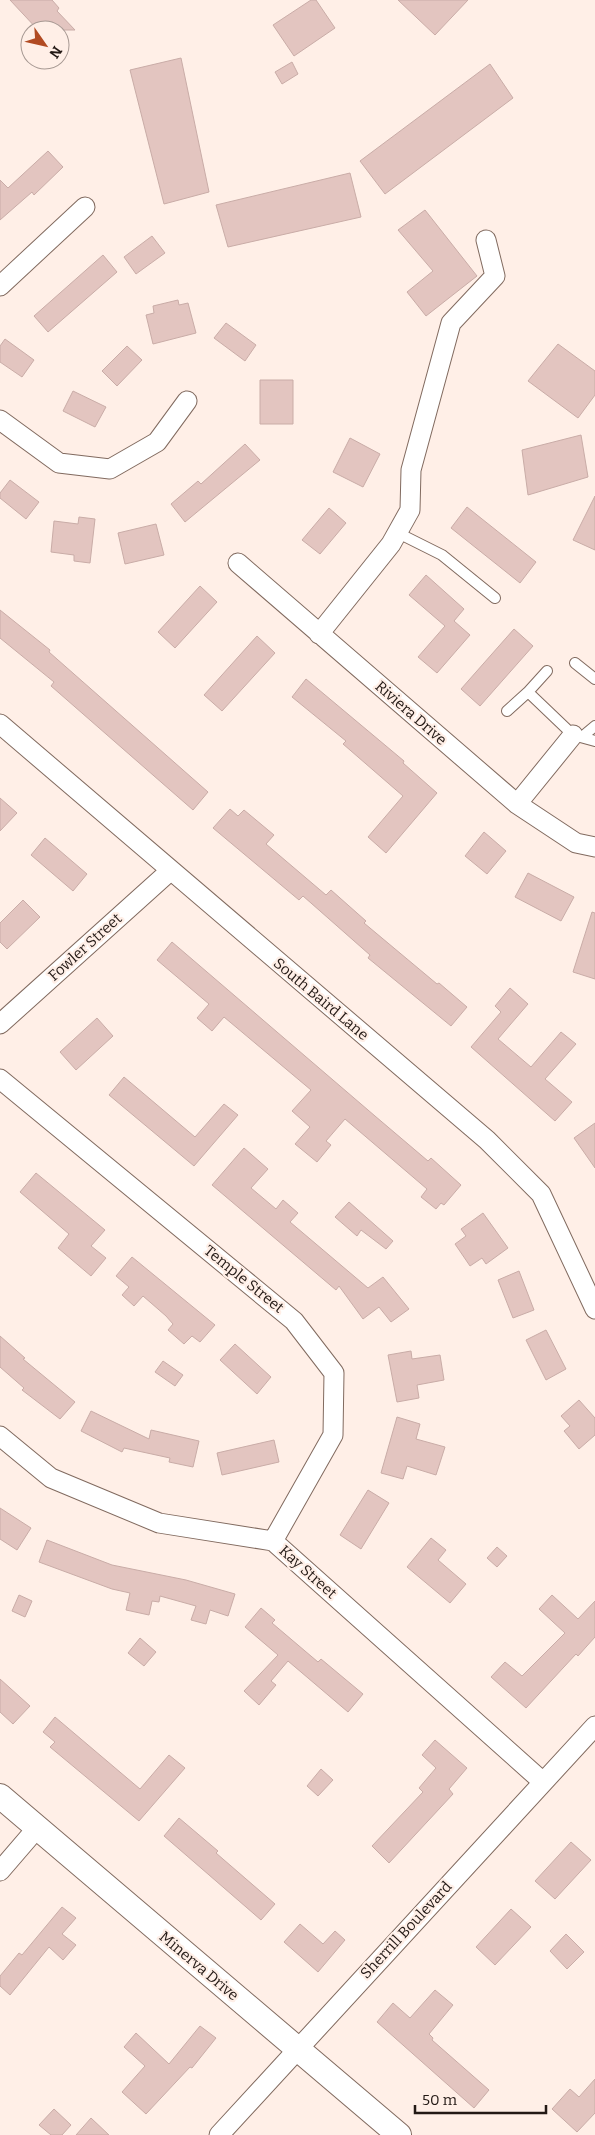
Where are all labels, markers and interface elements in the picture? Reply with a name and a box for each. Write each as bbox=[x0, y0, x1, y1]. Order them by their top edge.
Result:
north arrow bbox=[20, 20, 70, 70]
text: N bbox=[45, 43, 65, 61]
street label: Riviera Drive bbox=[372, 677, 450, 749]
street label: Fowler Street bbox=[45, 909, 126, 985]
street label: South Baird Lane bbox=[270, 954, 372, 1044]
street label: Temple Street bbox=[201, 1241, 288, 1317]
street label: Kay Street bbox=[276, 1542, 341, 1603]
street label: Sherrill Boulevard bbox=[356, 1878, 456, 1982]
street label: Minerva Drive bbox=[156, 1928, 242, 2004]
scale bar bbox=[415, 2082, 546, 2114]
text: 50 m bbox=[422, 2091, 458, 2109]

